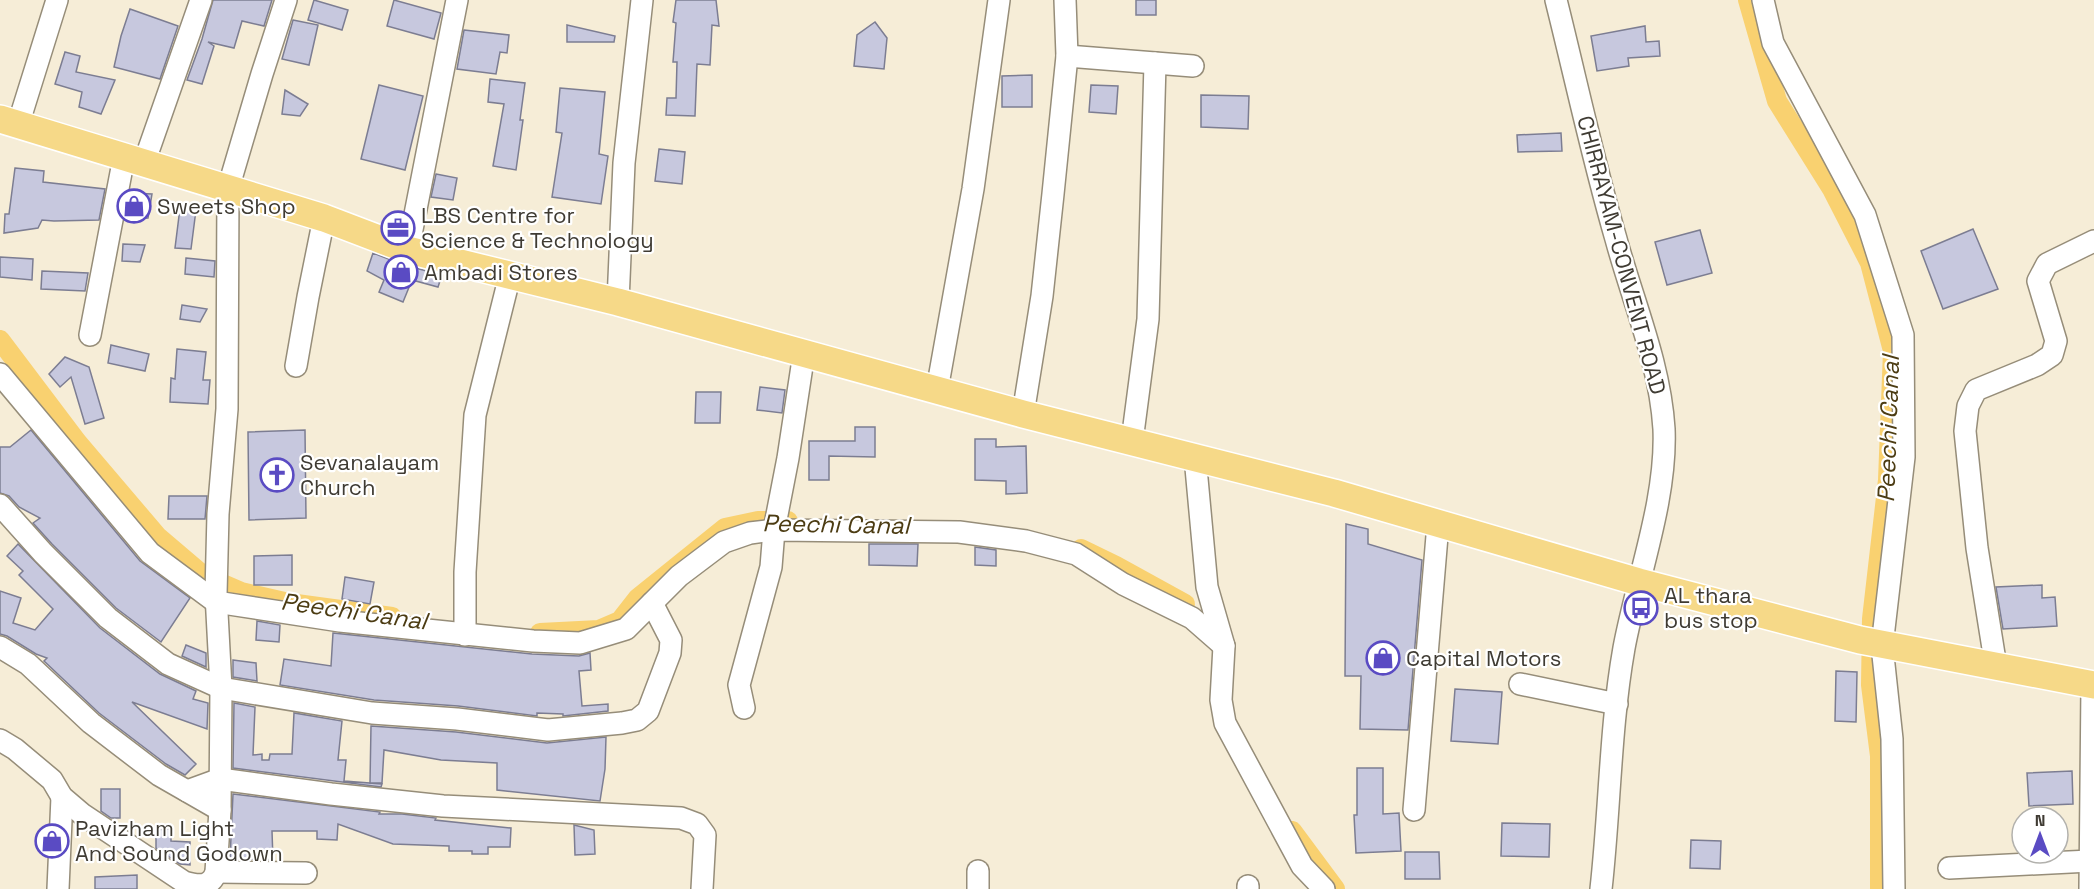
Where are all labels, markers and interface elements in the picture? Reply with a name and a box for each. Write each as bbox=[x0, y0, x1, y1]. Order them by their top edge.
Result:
street label: CHIRRAYAM-CONVENT ROAD bbox=[1571, 113, 1673, 397]
shop icon: Sweets Shop bbox=[116, 188, 152, 224]
place label: Sweets Shop bbox=[157, 192, 296, 220]
place label: LBS Centre for Science & Technology bbox=[421, 201, 654, 254]
office icon: LBS Centre for Science & Technology bbox=[380, 210, 416, 246]
shop icon: Ambadi Stores bbox=[383, 254, 419, 290]
place label: Ambadi Stores bbox=[424, 258, 578, 286]
water label: Peechi Canal bbox=[1870, 352, 1906, 503]
place label: Sevanalayam Church bbox=[300, 448, 439, 501]
church icon: Sevanalayam Church bbox=[259, 457, 295, 493]
water label: Peechi Canal bbox=[762, 507, 913, 541]
place label: AL thara bus stop bbox=[1664, 581, 1758, 634]
water label: Peechi Canal bbox=[279, 585, 432, 637]
bus stop icon: AL thara bus stop bbox=[1623, 590, 1659, 626]
shop icon: Capital Motors bbox=[1365, 640, 1401, 676]
place label: Capital Motors bbox=[1406, 644, 1561, 672]
north arrow bbox=[2010, 805, 2070, 865]
text: N bbox=[2035, 810, 2045, 831]
place label: Pavizham Light And Sound Godown bbox=[75, 814, 283, 867]
shop icon: Pavizham Light And Sound Godown bbox=[34, 823, 70, 859]

